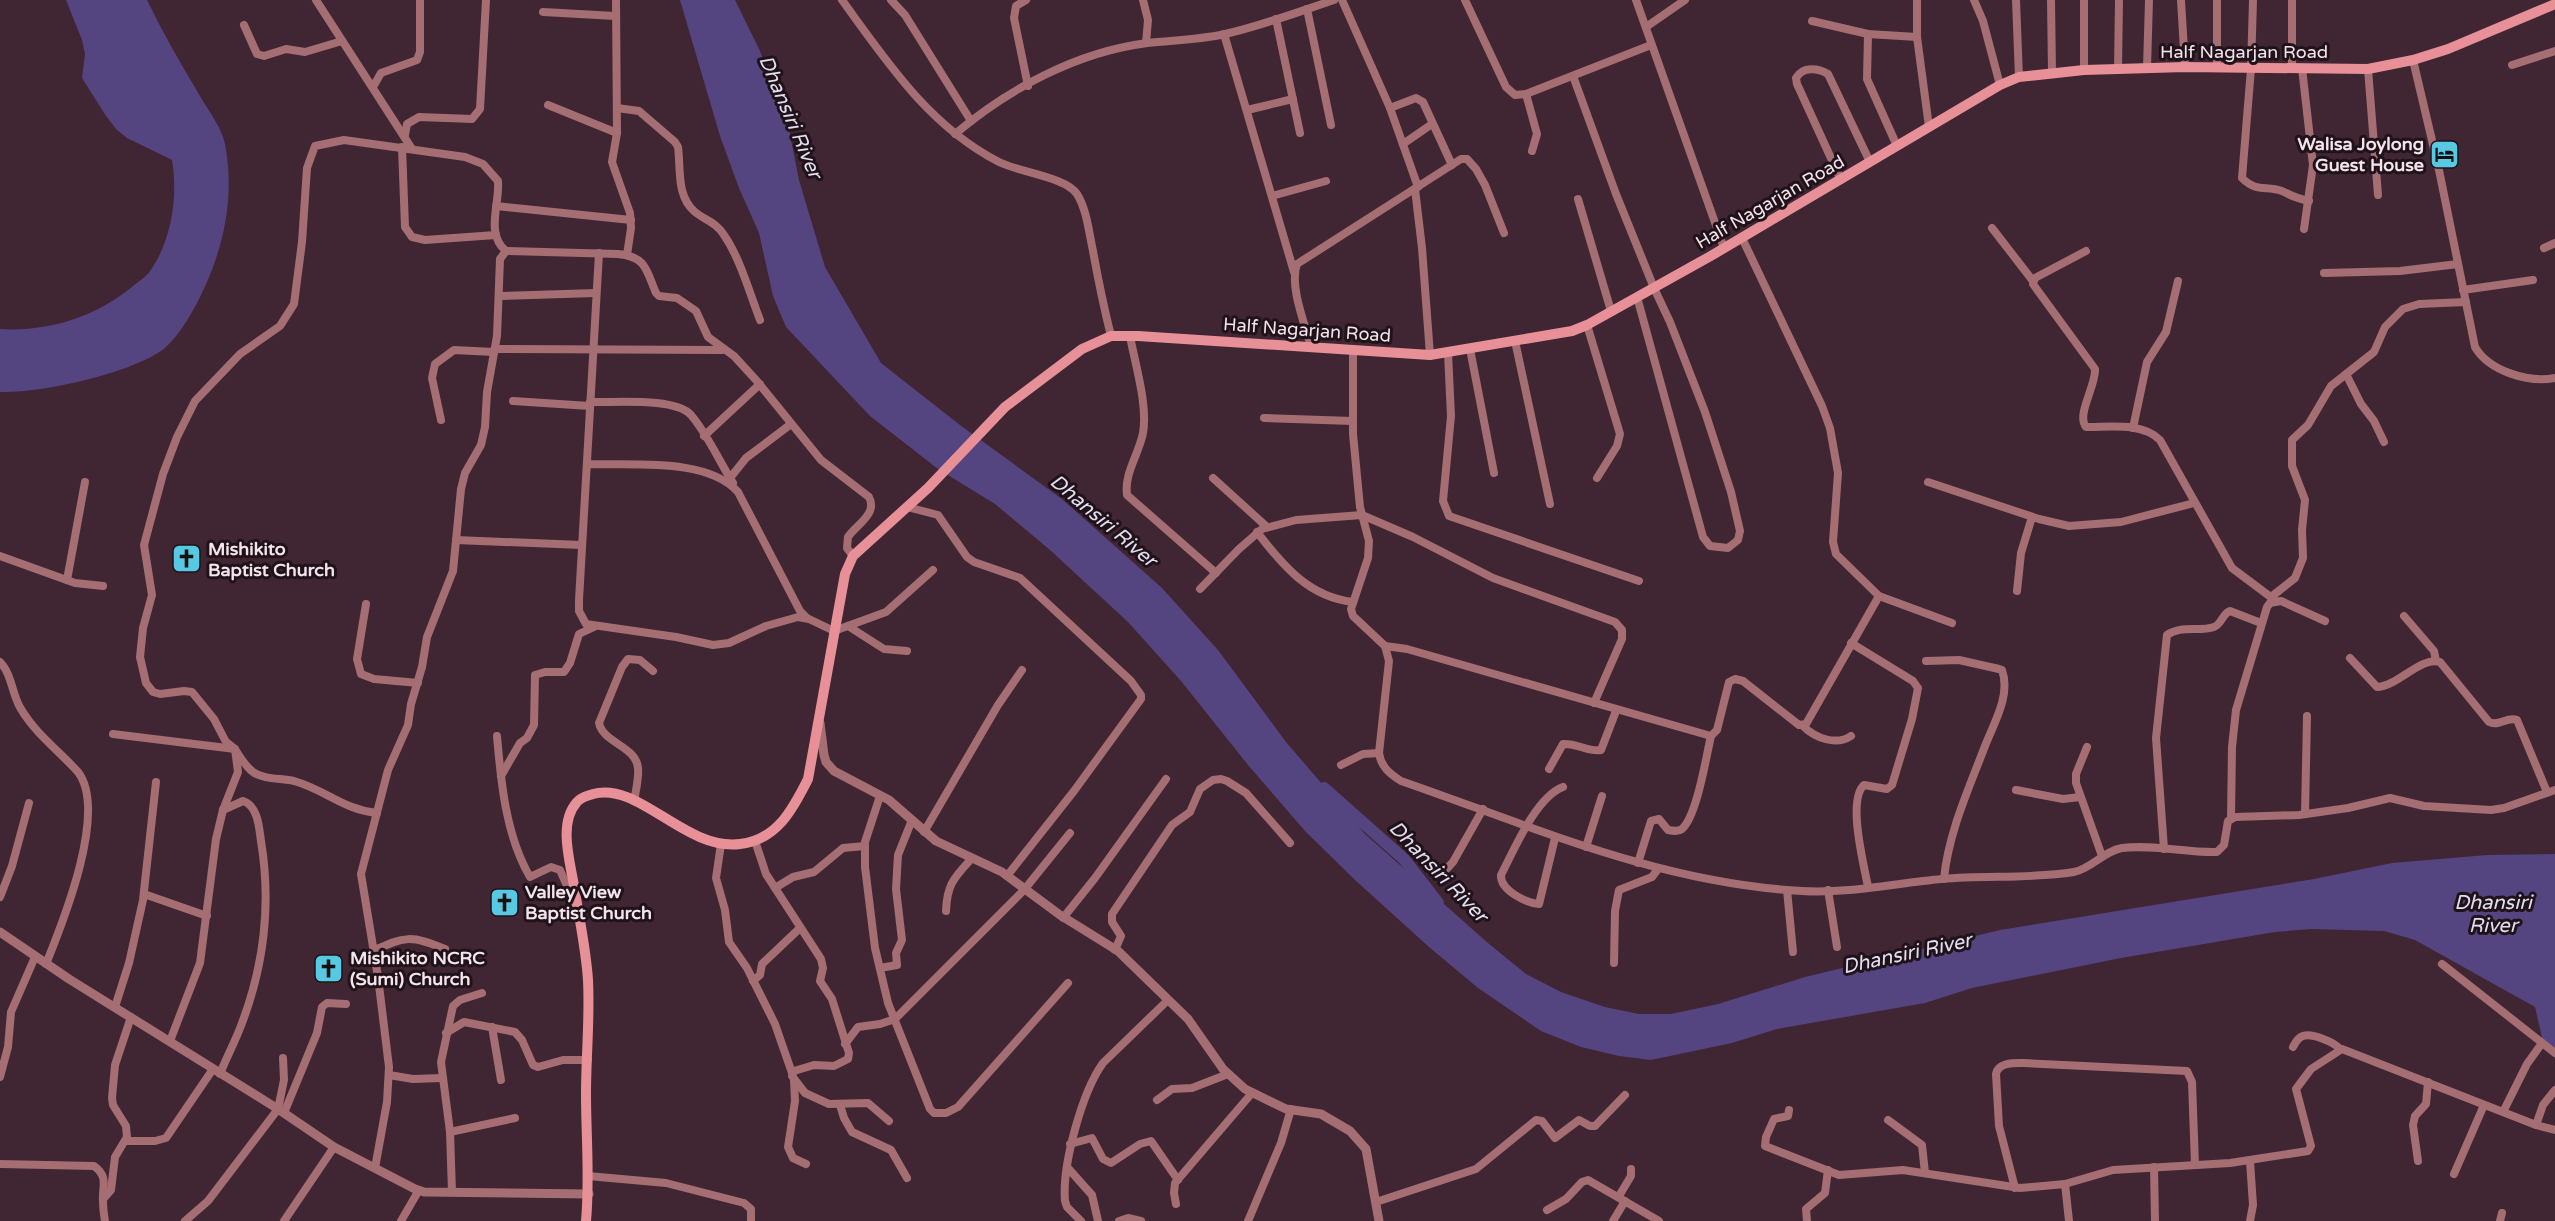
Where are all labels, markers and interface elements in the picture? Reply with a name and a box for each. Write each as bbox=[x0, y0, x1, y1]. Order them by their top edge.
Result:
street label: Half Nagarjan Road bbox=[2160, 41, 2328, 63]
water label: Dhansiri River bbox=[753, 52, 828, 184]
place label: Walisa Joylong Guest House bbox=[2297, 133, 2424, 176]
hotel icon: Walisa Joylong Guest House bbox=[2429, 138, 2461, 170]
street label: Half Nagarjan Road bbox=[1692, 150, 1848, 254]
street label: Half Nagarjan Road bbox=[1222, 313, 1392, 347]
water label: Dhansiri River bbox=[1045, 470, 1163, 574]
place label: Mishikito Baptist Church bbox=[208, 538, 335, 581]
church icon: Mishikito Baptist Church bbox=[171, 543, 203, 575]
water label: Dhansiri River bbox=[1384, 816, 1494, 929]
place label: Valley View Baptist Church bbox=[525, 881, 652, 924]
church icon: Valley View Baptist Church bbox=[488, 886, 520, 918]
water label: Dhansiri River bbox=[2454, 891, 2535, 938]
water label: Dhansiri River bbox=[1840, 928, 1976, 979]
place label: Mishikito NCRC (Sumi) Church bbox=[350, 947, 485, 990]
church icon: Mishikito NCRC (Sumi) Church bbox=[313, 952, 345, 984]

